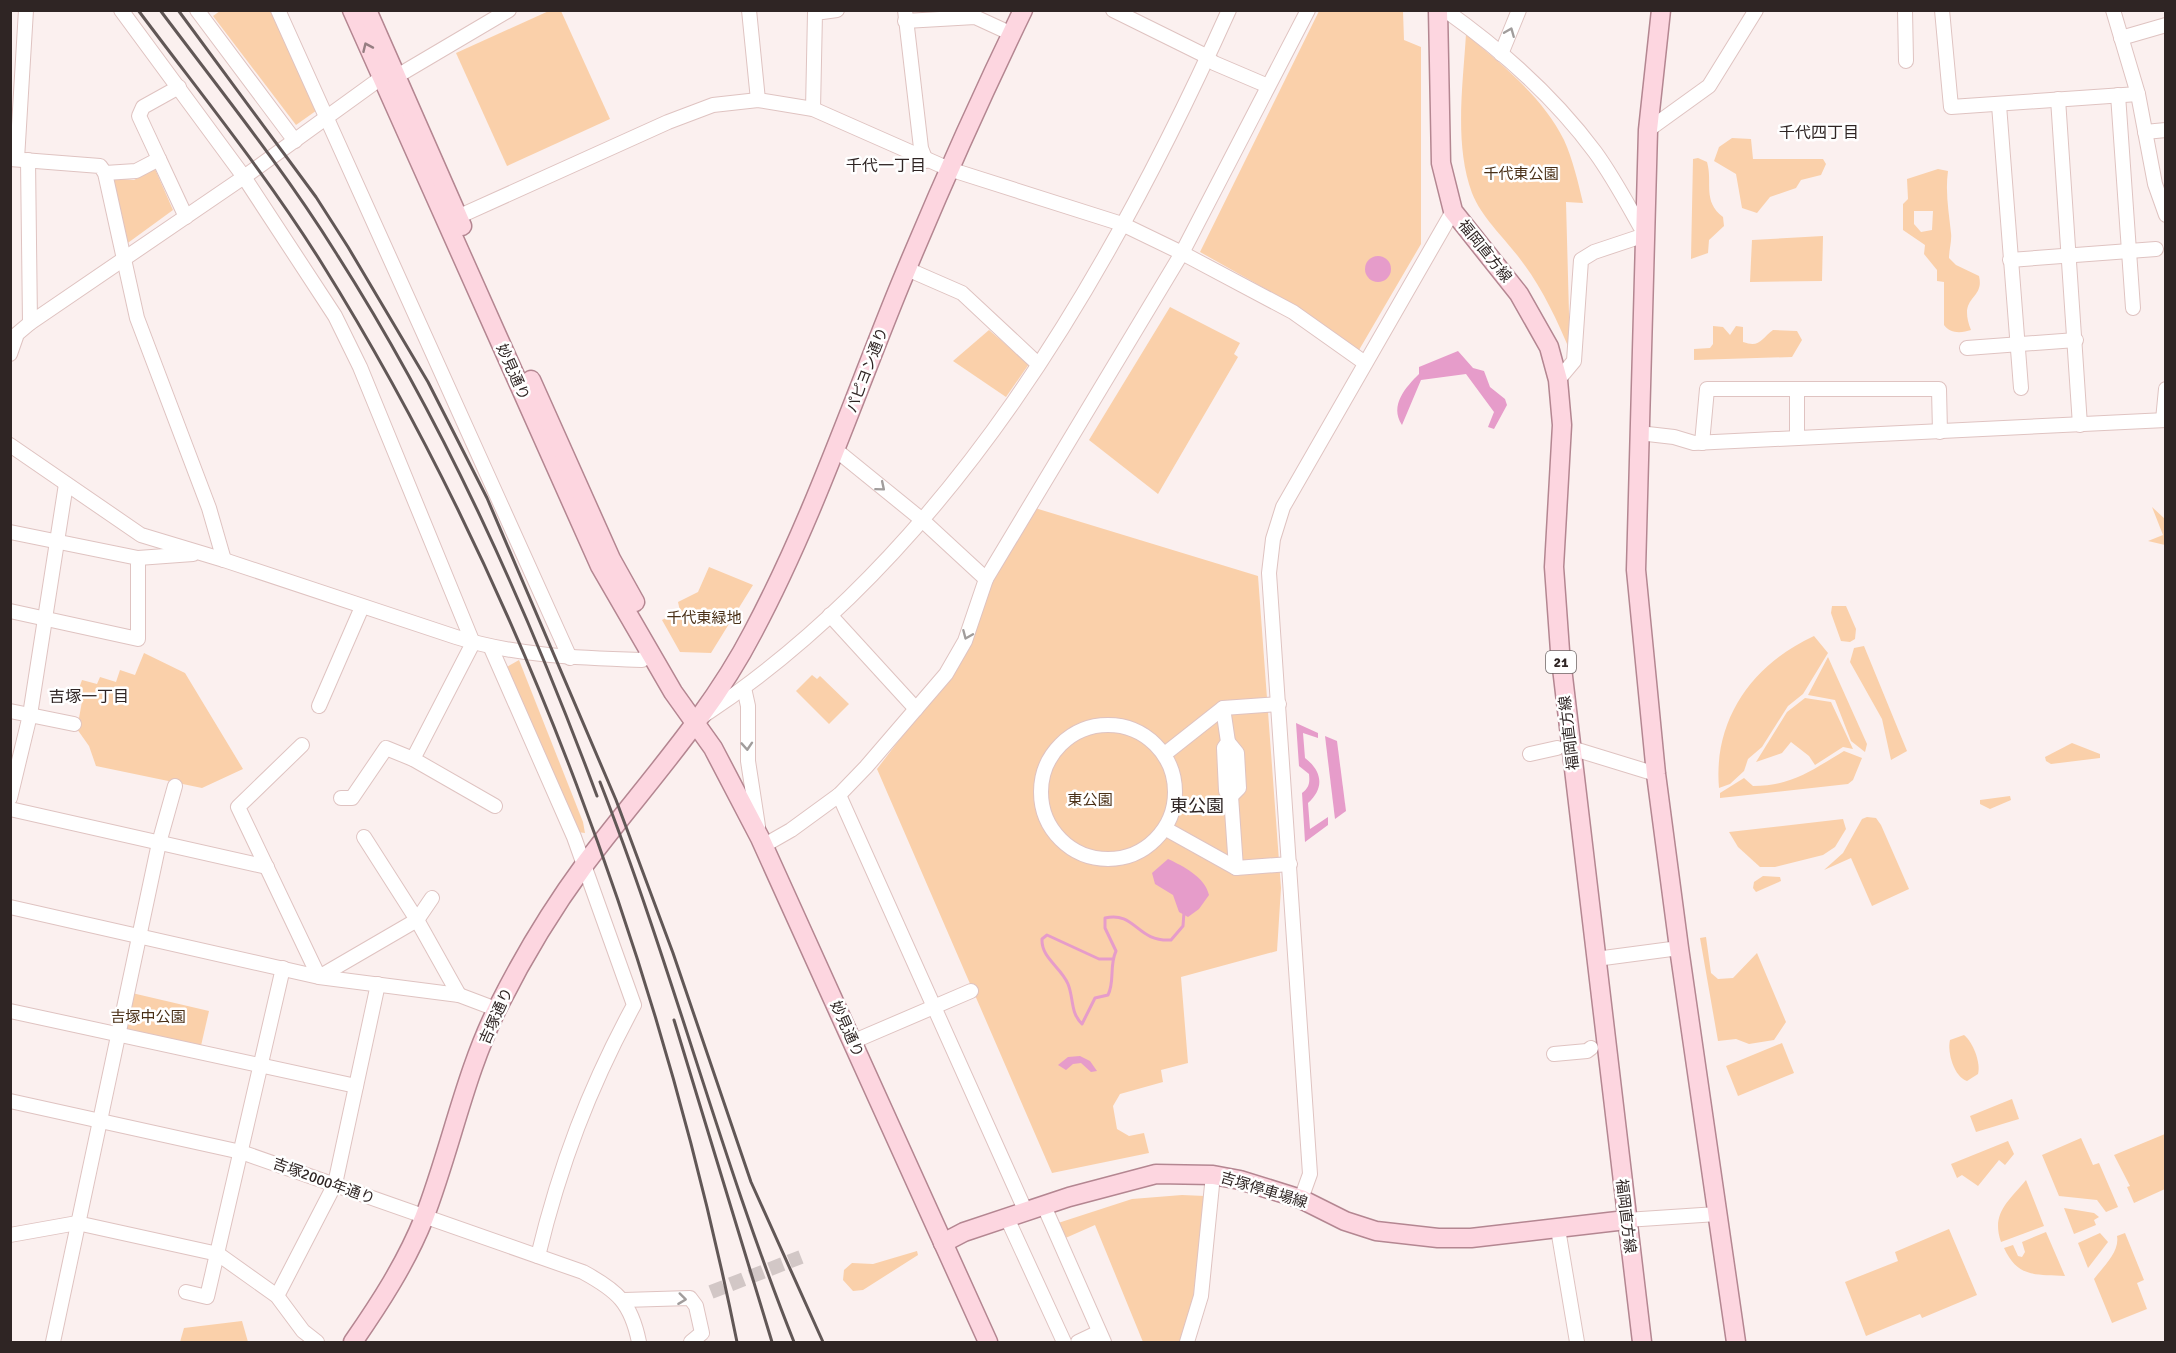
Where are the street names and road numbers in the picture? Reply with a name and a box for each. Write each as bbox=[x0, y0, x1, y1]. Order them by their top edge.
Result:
street label: 福岡直方線 bbox=[1454, 216, 1516, 286]
street label: パピヨン通り bbox=[842, 325, 892, 415]
street label: 妙見通り bbox=[493, 341, 533, 403]
road number: 21 bbox=[1546, 651, 1576, 673]
street label: 福岡直方線 bbox=[1555, 695, 1583, 771]
street label: 吉塚通り bbox=[476, 985, 516, 1047]
street label: 妙見通り bbox=[827, 998, 867, 1060]
street label: 吉塚2000年通り bbox=[270, 1154, 378, 1208]
street label: 吉塚停車場線 bbox=[1218, 1168, 1310, 1212]
street label: 福岡直方線 bbox=[1612, 1178, 1640, 1254]

